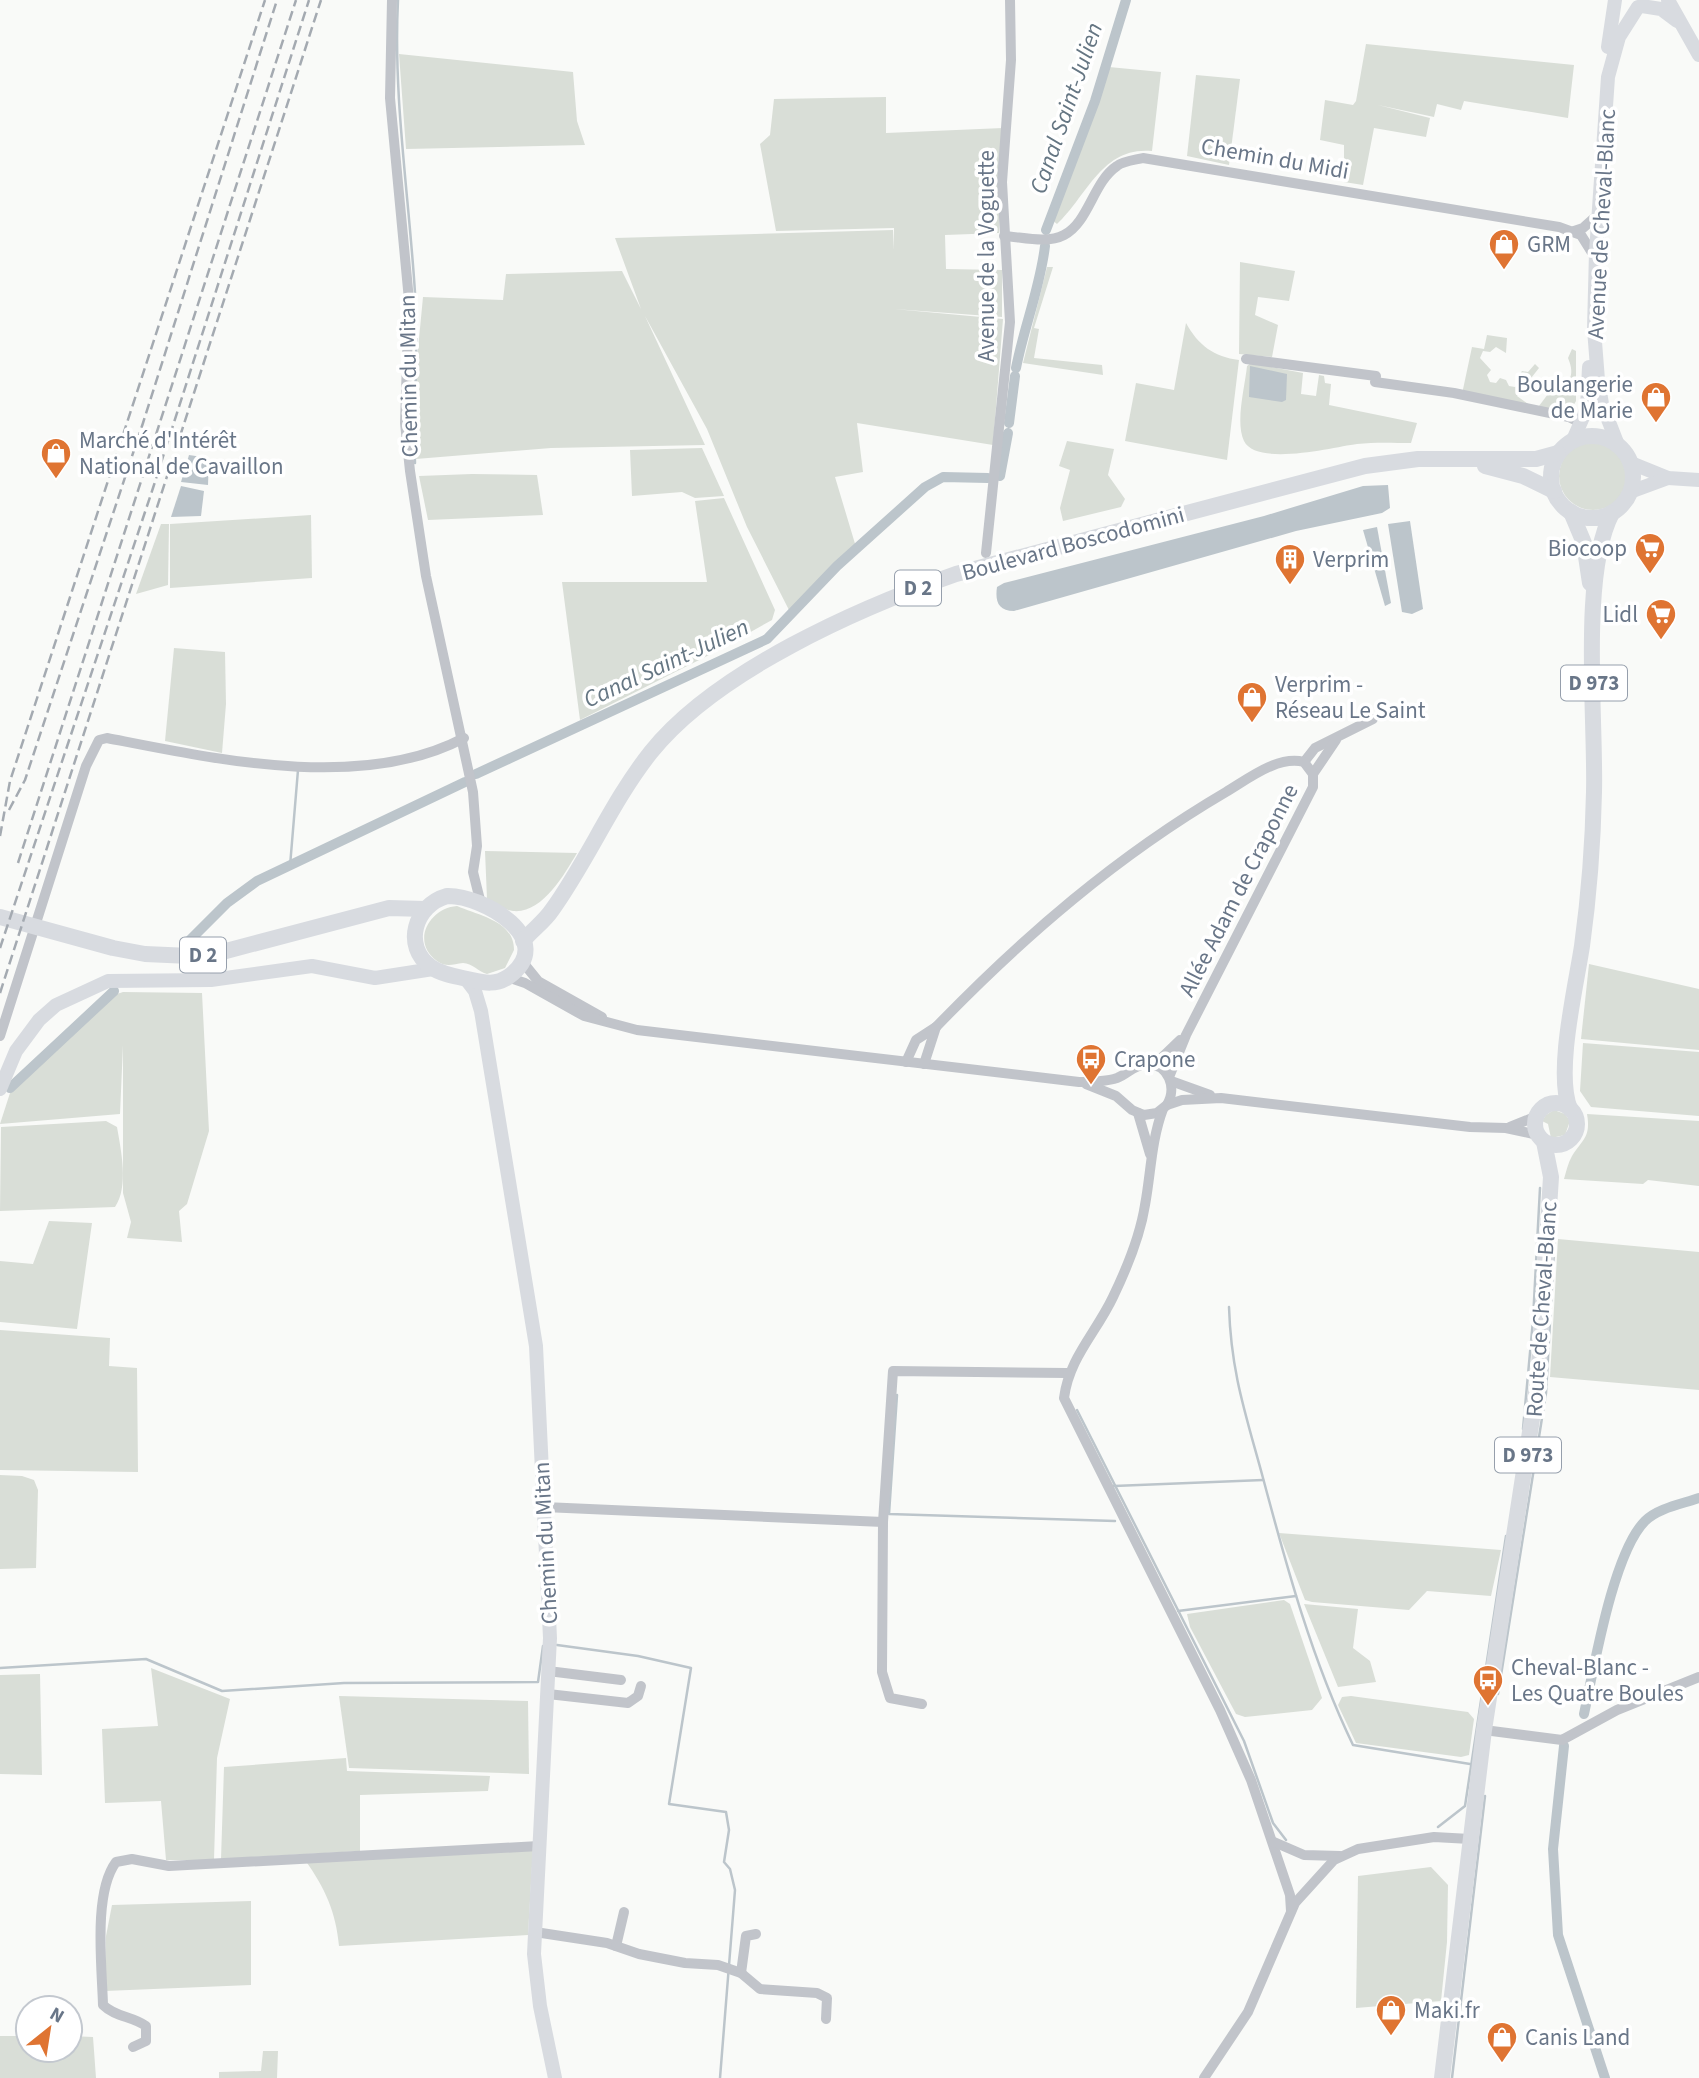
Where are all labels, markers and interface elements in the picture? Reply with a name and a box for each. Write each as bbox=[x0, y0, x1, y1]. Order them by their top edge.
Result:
water label: Canal Saint-Julien bbox=[1021, 18, 1112, 198]
street label: Avenue de Cheval-Blanc bbox=[1579, 108, 1624, 340]
street label: Chemin du Midi bbox=[1198, 129, 1351, 188]
street label: Avenue de la Voguette bbox=[970, 150, 1003, 362]
shop icon: GRM bbox=[1487, 227, 1521, 271]
place label: GRM bbox=[1527, 228, 1571, 261]
street label: Chemin du Mitan bbox=[391, 294, 426, 458]
place label: Boulangerie de Marie bbox=[1517, 368, 1633, 427]
shop icon: Boulangerie de Marie bbox=[1639, 380, 1673, 424]
place label: Marché d'Intérêt National de Cavaillon bbox=[79, 424, 284, 483]
shop icon: Marché d'Intérêt National de Cavaillon bbox=[39, 436, 73, 480]
street label: Boulevard Boscodomini bbox=[958, 498, 1188, 589]
supermarket icon: Biocoop bbox=[1633, 531, 1667, 575]
place label: Biocoop bbox=[1548, 532, 1627, 565]
building icon: Verprim bbox=[1273, 542, 1307, 586]
place label: Verprim bbox=[1313, 543, 1389, 576]
road number: D 2 bbox=[895, 570, 941, 606]
supermarket icon: Lidl bbox=[1644, 597, 1678, 641]
place label: Lidl bbox=[1603, 598, 1638, 631]
water label: Canal Saint-Julien bbox=[578, 610, 755, 717]
road number: D 973 bbox=[1561, 666, 1627, 700]
place label: Verprim - Réseau Le Saint bbox=[1275, 668, 1426, 727]
shop icon: Verprim - Réseau Le Saint bbox=[1235, 680, 1269, 724]
street label: Allée Adam de Craponne bbox=[1170, 778, 1306, 1002]
road number: D 2 bbox=[180, 937, 226, 972]
bus stop icon: Crapone bbox=[1074, 1042, 1108, 1086]
place label: Crapone bbox=[1114, 1043, 1195, 1076]
street label: Route de Cheval-Blanc bbox=[1517, 1200, 1565, 1418]
road number: D 973 bbox=[1495, 1438, 1561, 1472]
street label: Chemin du Mitan bbox=[525, 1461, 566, 1625]
place label: Cheval-Blanc - Les Quatre Boules bbox=[1511, 1651, 1684, 1710]
bus stop icon: Cheval-Blanc - Les Quatre Boules bbox=[1471, 1663, 1505, 1707]
shop icon: Maki.fr bbox=[1374, 1993, 1408, 2037]
north arrow bbox=[14, 1994, 84, 2064]
place label: Maki.fr bbox=[1414, 1994, 1481, 2027]
text: N bbox=[45, 2001, 69, 2030]
shop icon: Canis Land bbox=[1485, 2020, 1519, 2064]
place label: Canis Land bbox=[1525, 2021, 1630, 2054]

